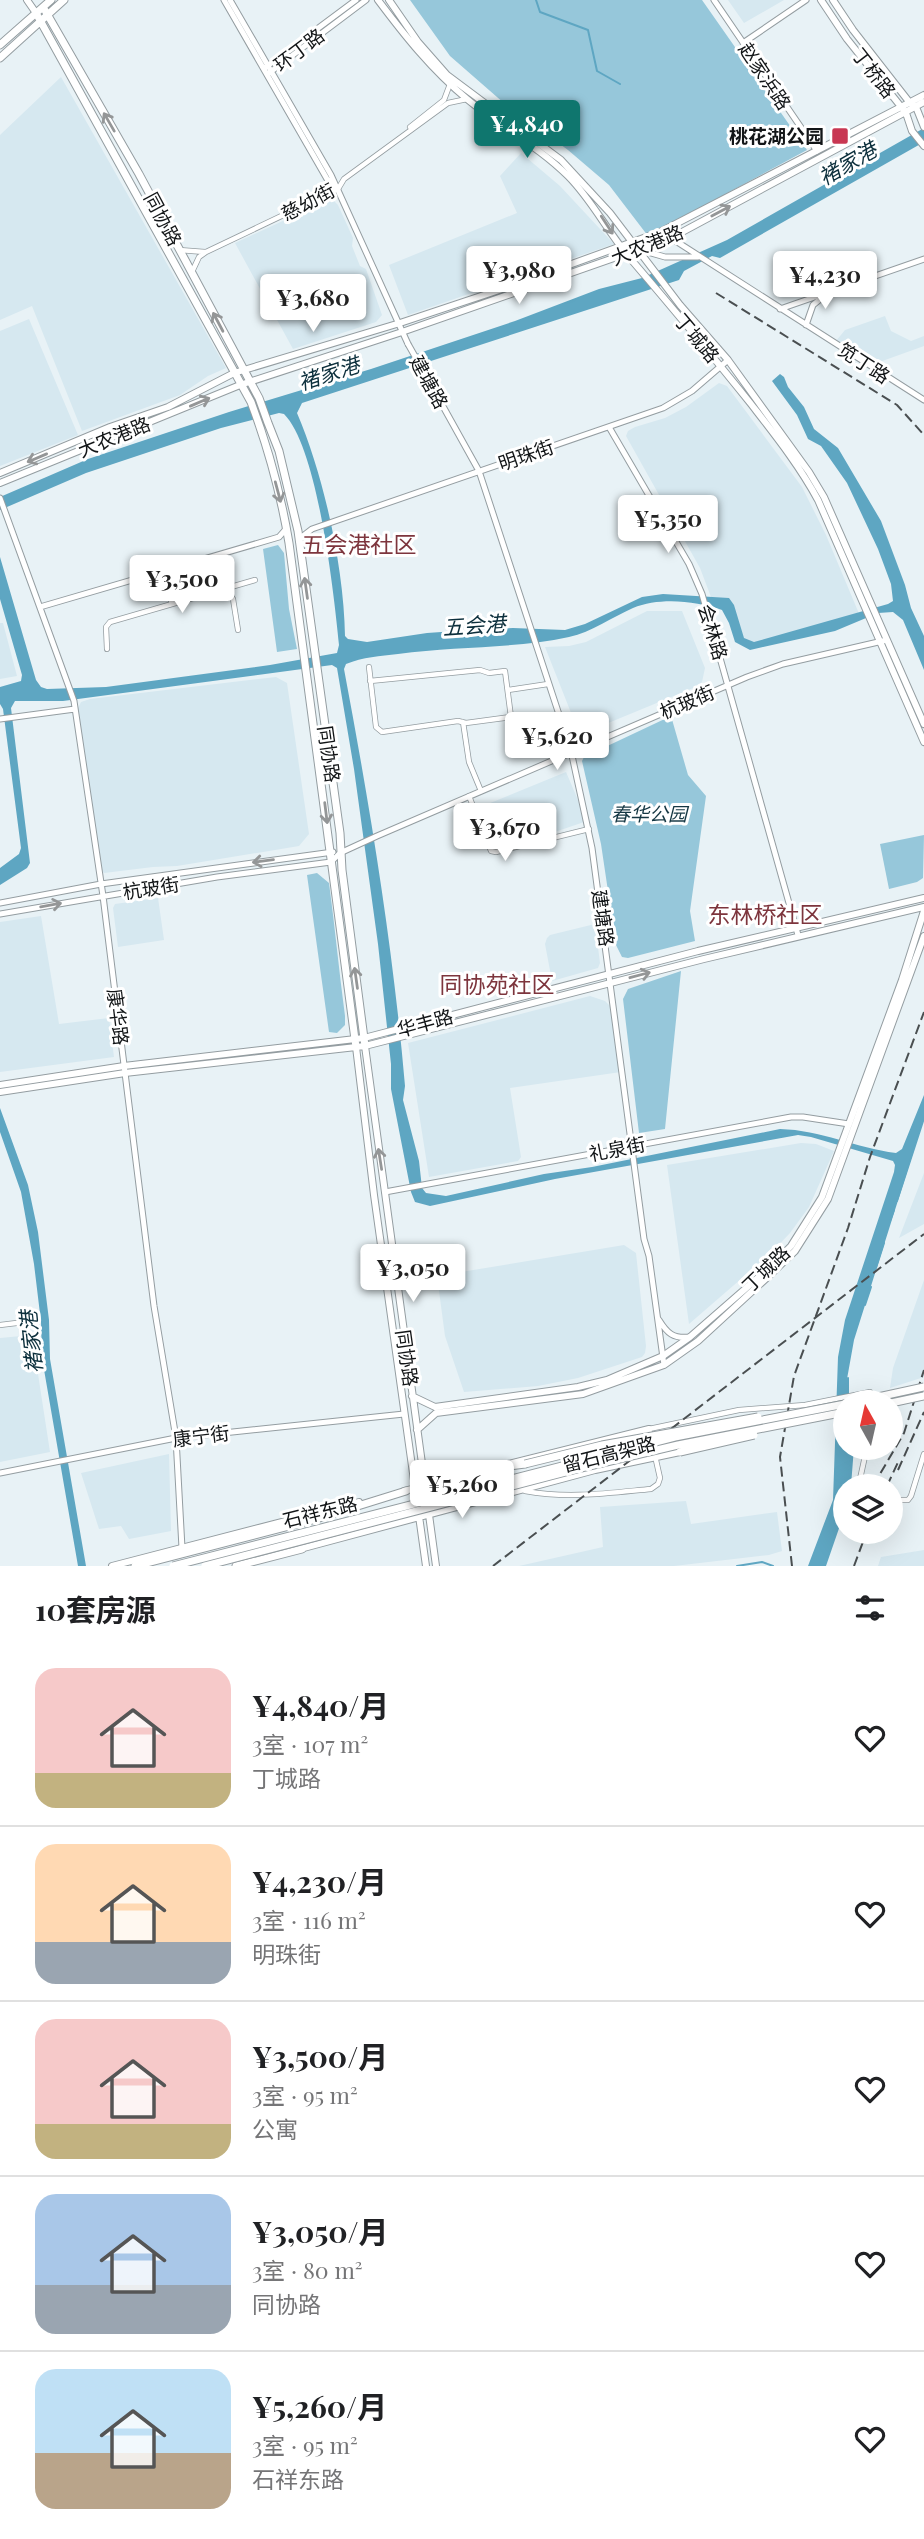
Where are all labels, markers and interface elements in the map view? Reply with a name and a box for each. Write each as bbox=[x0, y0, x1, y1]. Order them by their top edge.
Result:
street label: 环丁路 bbox=[268, 22, 329, 77]
street label: 赵家浜路 bbox=[734, 37, 798, 114]
street label: 丁桥路 bbox=[847, 42, 903, 103]
pin: ¥4,840 bbox=[470, 100, 584, 160]
text: ¥4,840 bbox=[490, 107, 564, 138]
one-way arrow bbox=[102, 113, 116, 133]
place label: 桃花湖公园 bbox=[729, 122, 824, 148]
marker: 桃花湖公园 bbox=[830, 126, 850, 146]
water label: 褚家港 bbox=[813, 133, 884, 190]
street label: 慈幼街 bbox=[276, 176, 339, 226]
street label: 同协路 bbox=[139, 187, 189, 250]
one-way arrow bbox=[711, 204, 731, 218]
one-way arrow bbox=[600, 214, 614, 234]
street label: 大农港路 bbox=[607, 218, 687, 270]
pin: ¥3,980 bbox=[462, 246, 576, 306]
pin: ¥4,230 bbox=[768, 252, 882, 311]
text: ¥3,980 bbox=[482, 253, 556, 284]
text: ¥4,230 bbox=[789, 258, 861, 289]
pin: ¥3,680 bbox=[256, 274, 370, 334]
text: ¥3,680 bbox=[276, 281, 350, 312]
street label: 丁城路 bbox=[669, 307, 726, 368]
one-way arrow bbox=[211, 312, 224, 333]
street label: 笕丁路 bbox=[834, 336, 896, 389]
water label: 褚家港 bbox=[294, 348, 366, 395]
street label: 建塘路 bbox=[405, 350, 455, 413]
one-way arrow bbox=[188, 395, 210, 408]
street label: 大农港路 bbox=[74, 410, 154, 462]
street label: 明珠街 bbox=[494, 432, 557, 476]
one-way arrow bbox=[26, 452, 48, 465]
one-way arrow bbox=[272, 481, 285, 503]
pin: ¥5,350 bbox=[611, 496, 725, 555]
text: ¥5,350 bbox=[634, 502, 702, 533]
district label: 五会港社区 bbox=[302, 528, 417, 559]
pin: ¥3,500 bbox=[125, 556, 239, 615]
text: ¥3,500 bbox=[146, 562, 218, 593]
one-way arrow bbox=[299, 577, 312, 600]
street label: 会林路 bbox=[693, 601, 735, 663]
water label: 五会港 bbox=[441, 608, 509, 640]
street label: 杭玻街 bbox=[655, 678, 718, 724]
pin: ¥5,620 bbox=[500, 712, 614, 772]
text: ¥5,620 bbox=[521, 719, 593, 750]
street label: 同协路 bbox=[313, 724, 347, 784]
park label: 春华公园 bbox=[611, 800, 690, 826]
one-way arrow bbox=[320, 801, 333, 824]
pin: ¥3,670 bbox=[448, 804, 562, 863]
text: ¥3,670 bbox=[469, 810, 541, 841]
one-way arrow bbox=[252, 855, 274, 868]
street label: 杭玻街 bbox=[121, 870, 181, 904]
street label: 建塘路 bbox=[587, 888, 621, 948]
one-way arrow bbox=[40, 898, 62, 911]
district label: 东林桥社区 bbox=[708, 898, 823, 929]
one-way arrow bbox=[350, 967, 363, 990]
district label: 同协苑社区 bbox=[440, 968, 555, 999]
one-way arrow bbox=[628, 968, 650, 981]
street label: 康华路 bbox=[103, 987, 135, 1047]
street label: 华丰路 bbox=[394, 1002, 456, 1042]
street label: 礼泉街 bbox=[586, 1130, 647, 1166]
one-way arrow bbox=[373, 1148, 386, 1171]
street label: 丁城路 bbox=[736, 1239, 795, 1297]
pin: ¥3,050 bbox=[356, 1244, 470, 1304]
text: ¥3,050 bbox=[376, 1251, 450, 1282]
water label: 褚家港 bbox=[12, 1306, 47, 1375]
street label: 同协路 bbox=[391, 1328, 425, 1388]
north arrow bbox=[833, 1390, 903, 1460]
map controls bbox=[833, 1390, 903, 1544]
street label: 康宁街 bbox=[171, 1419, 231, 1451]
street label: 留石高架路 bbox=[560, 1429, 658, 1477]
pin: ¥5,260 bbox=[405, 1460, 519, 1520]
text: ¥5,260 bbox=[426, 1467, 498, 1498]
button: layers bbox=[833, 1474, 903, 1544]
street label: 石祥东路 bbox=[280, 1489, 360, 1533]
text: 10套房源 bbox=[35, 1589, 156, 1629]
icon: filters bbox=[851, 1589, 889, 1627]
text: ¥4,840/月 bbox=[252, 1685, 389, 1725]
icon: home bbox=[91, 1696, 175, 1780]
icon: heart bbox=[851, 1719, 889, 1757]
text: 3室 · 107 m² bbox=[252, 1728, 368, 1759]
text: 丁城路 bbox=[252, 1762, 321, 1793]
text: ¥4,230/月 bbox=[252, 1861, 387, 1901]
icon: home bbox=[91, 1872, 175, 1956]
icon: heart bbox=[851, 1895, 889, 1933]
text: 3室 · 116 m² bbox=[252, 1904, 366, 1935]
text: 明珠街 bbox=[252, 1938, 321, 1969]
text: ¥3,500/月 bbox=[252, 2036, 388, 2076]
icon: home bbox=[91, 2047, 175, 2131]
icon: heart bbox=[851, 2070, 889, 2108]
text: 3室 · 95 m² bbox=[252, 2079, 358, 2110]
text: 公寓 bbox=[252, 2113, 298, 2144]
text: ¥3,050/月 bbox=[252, 2211, 389, 2251]
icon: home bbox=[91, 2222, 175, 2306]
icon: heart bbox=[851, 2245, 889, 2283]
text: 3室 · 80 m² bbox=[252, 2254, 363, 2285]
text: 同协路 bbox=[252, 2288, 321, 2319]
text: ¥5,260/月 bbox=[252, 2386, 387, 2426]
icon: home bbox=[91, 2397, 175, 2481]
icon: heart bbox=[851, 2420, 889, 2458]
text: 3室 · 95 m² bbox=[252, 2429, 358, 2460]
text: 石祥东路 bbox=[252, 2463, 344, 2494]

